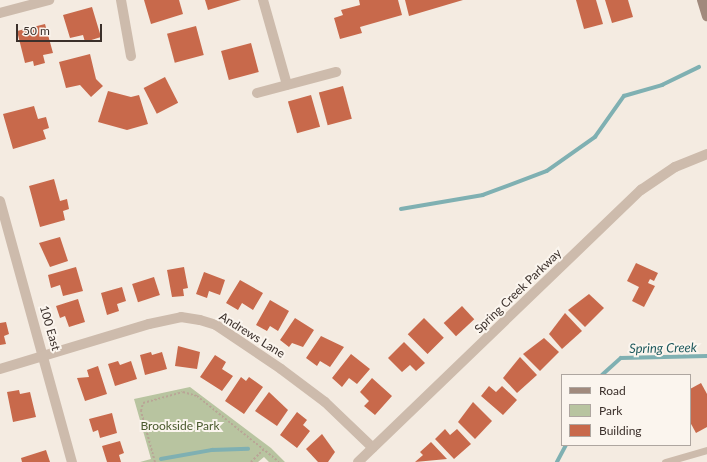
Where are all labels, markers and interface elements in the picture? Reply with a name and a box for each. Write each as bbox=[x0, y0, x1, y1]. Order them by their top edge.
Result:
scale bar bbox=[18, 16, 104, 42]
text: 50 m bbox=[23, 23, 50, 38]
street label: Spring Creek Parkway bbox=[472, 246, 564, 336]
street label: 100 East bbox=[37, 304, 63, 352]
street label: Andrews Lane bbox=[217, 309, 287, 361]
water label: Spring Creek bbox=[629, 340, 697, 356]
legend bbox=[561, 374, 691, 446]
text: Road bbox=[599, 383, 626, 398]
text: Park bbox=[599, 403, 622, 418]
park label: Brookside Park bbox=[140, 419, 220, 433]
text: Building bbox=[599, 423, 642, 438]

